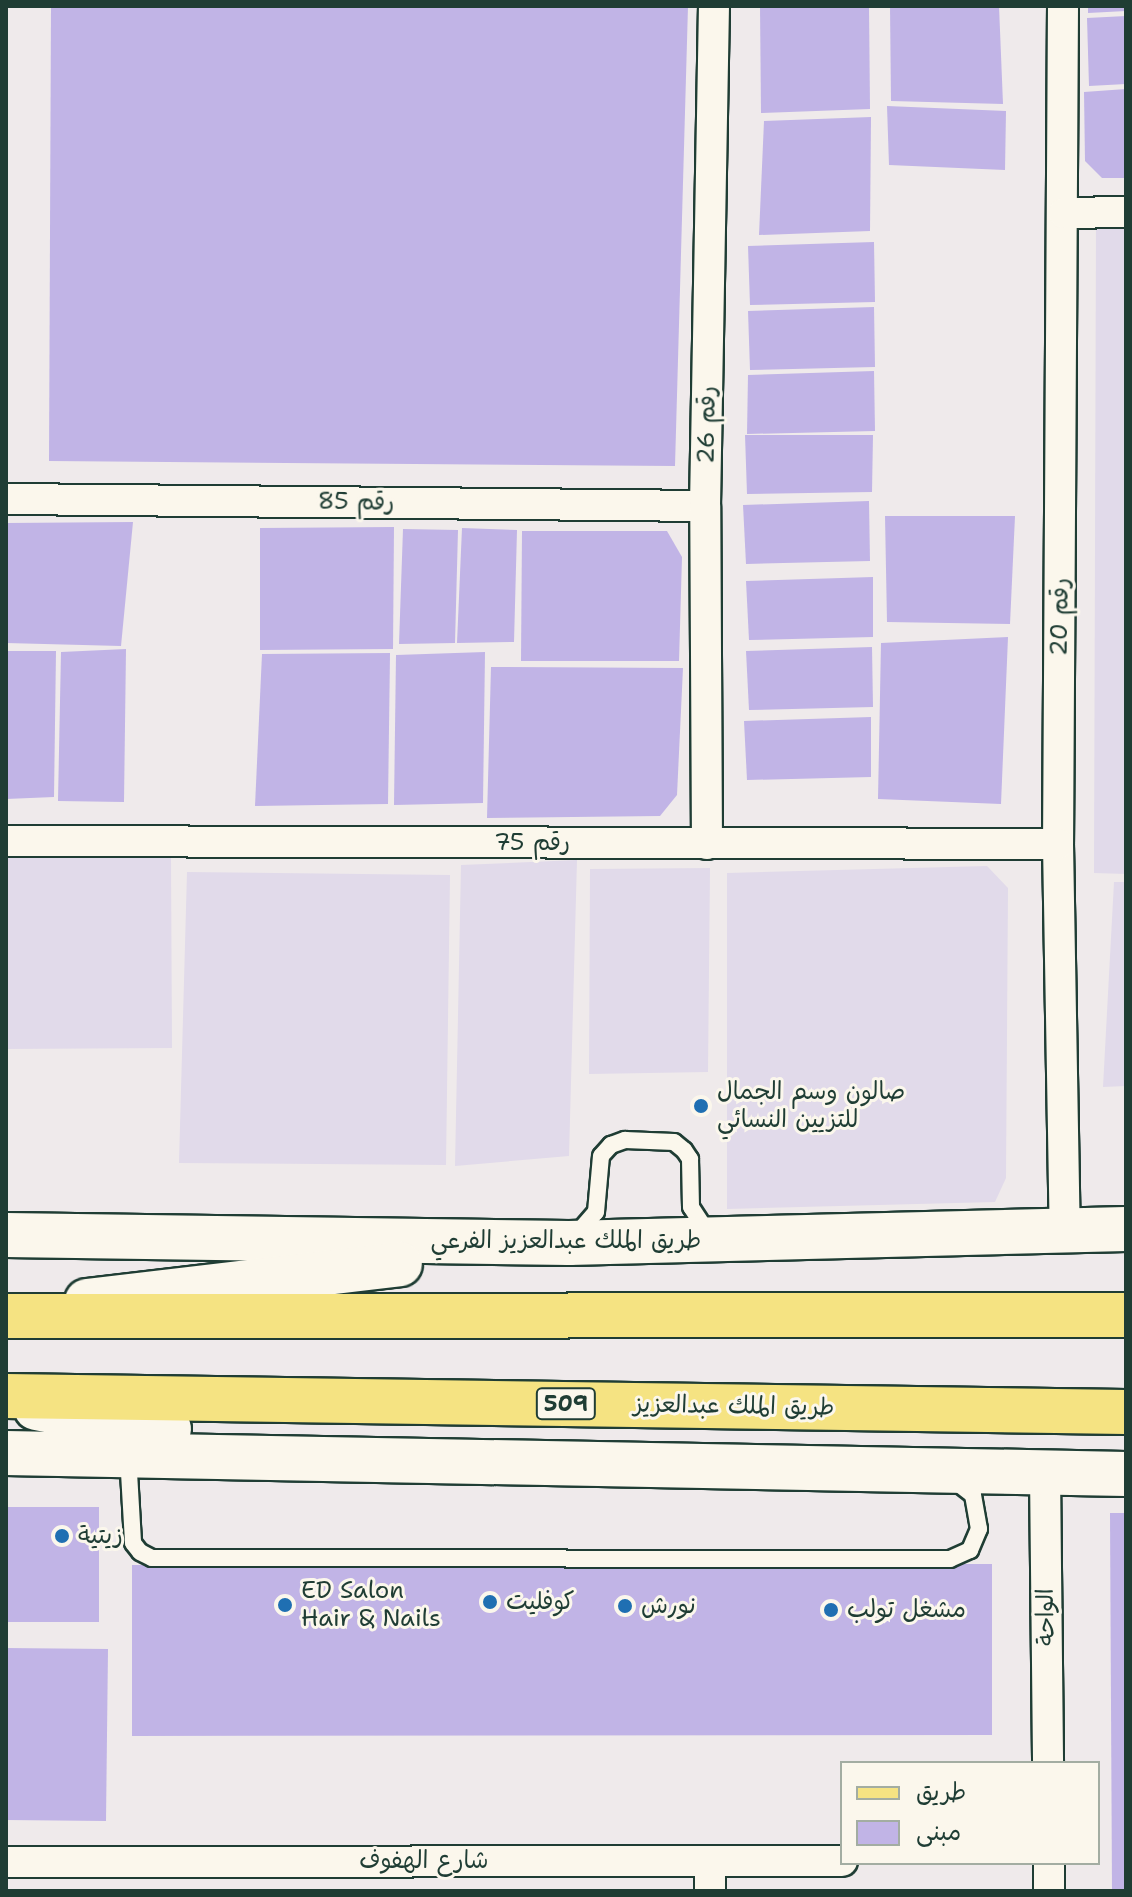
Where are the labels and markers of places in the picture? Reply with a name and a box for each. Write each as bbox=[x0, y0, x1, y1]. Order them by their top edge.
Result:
place label: صالون وسم الجمال للتزيين النسائي bbox=[717, 1078, 905, 1134]
marker: صالون وسم الجمال للتزيين النسائي bbox=[692, 1097, 710, 1115]
place label: زيتية bbox=[78, 1522, 123, 1550]
marker: زيتية bbox=[53, 1527, 71, 1545]
place label: ED Salon Hair & Nails bbox=[301, 1577, 441, 1633]
place label: كوفليت bbox=[506, 1588, 575, 1616]
place label: نورش bbox=[641, 1592, 696, 1620]
marker: كوفليت bbox=[481, 1593, 499, 1611]
marker: ED Salon Hair & Nails bbox=[276, 1596, 294, 1614]
place label: مشغل تولب bbox=[847, 1596, 966, 1624]
marker: نورش bbox=[616, 1597, 634, 1615]
marker: مشغل تولب bbox=[822, 1601, 840, 1619]

